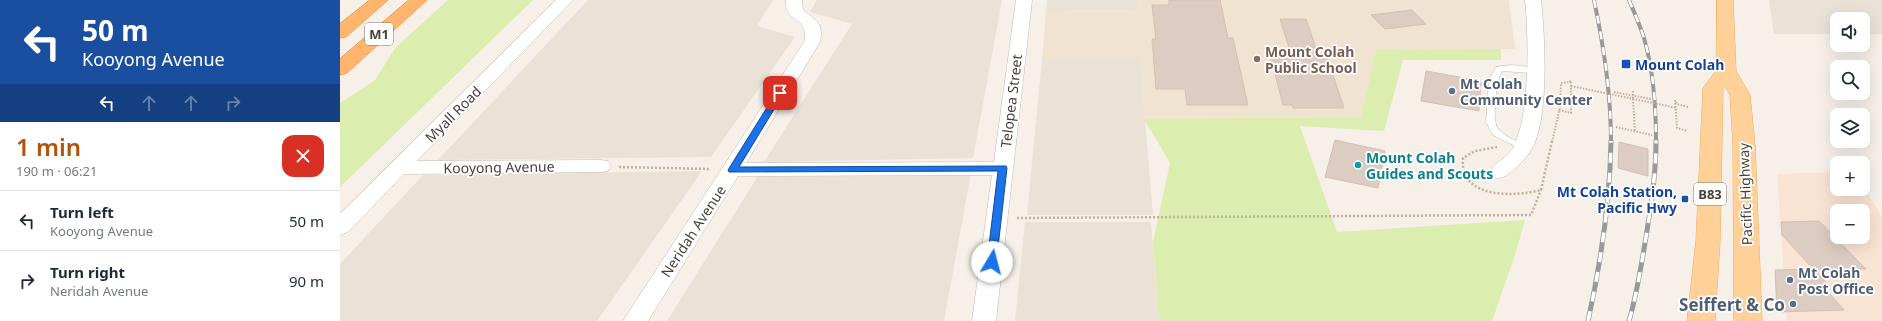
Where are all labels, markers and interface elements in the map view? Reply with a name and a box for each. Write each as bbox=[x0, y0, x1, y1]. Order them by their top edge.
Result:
text: 50 m bbox=[82, 11, 149, 49]
map controls bbox=[1830, 12, 1870, 244]
button: sound bbox=[1830, 12, 1870, 52]
icon: left bbox=[16, 16, 68, 68]
road number: M1 bbox=[365, 23, 393, 45]
place label: Mount Colah Public School bbox=[1265, 42, 1357, 77]
text: Kooyong Avenue bbox=[82, 47, 225, 71]
street label: Telopea Street bbox=[996, 53, 1026, 149]
marker: Mount Colah Public School bbox=[1252, 54, 1262, 64]
place label: Mount Colah bbox=[1635, 55, 1724, 74]
marker: Mount Colah bbox=[1620, 58, 1632, 70]
button: search bbox=[1830, 60, 1870, 100]
place label: Mt Colah Community Center bbox=[1460, 74, 1593, 109]
pin bbox=[763, 76, 797, 110]
street label: Myall Road bbox=[421, 82, 485, 146]
icon: arrive bbox=[769, 82, 791, 104]
marker: Mt Colah Community Center bbox=[1447, 86, 1457, 96]
icon: left bbox=[96, 92, 118, 114]
icon: ahead bbox=[138, 92, 160, 114]
icon: ahead bbox=[180, 92, 202, 114]
icon: right bbox=[222, 92, 244, 114]
button: layers bbox=[1830, 108, 1870, 148]
text: 1 min bbox=[16, 130, 81, 163]
button: close bbox=[282, 135, 324, 177]
street label: Pacific Highway bbox=[1734, 142, 1756, 246]
place label: Mount Colah Guides and Scouts bbox=[1366, 148, 1493, 183]
button: + bbox=[1830, 156, 1870, 196]
street label: Kooyong Avenue bbox=[443, 157, 555, 177]
marker: Mount Colah Guides and Scouts bbox=[1353, 160, 1363, 170]
text: 190 m · 06:21 bbox=[16, 162, 97, 180]
street label: Neridah Avenue bbox=[656, 181, 730, 281]
place label: Mt Colah Station, Pacific Hwy bbox=[1557, 182, 1677, 217]
road number: B83 bbox=[1694, 183, 1726, 205]
marker: Mt Colah Station, Pacific Hwy bbox=[1680, 194, 1690, 204]
text: Turn left bbox=[50, 202, 114, 222]
button: − bbox=[1830, 204, 1870, 244]
icon: left bbox=[16, 210, 38, 232]
text: 50 m bbox=[289, 211, 324, 231]
text: Kooyong Avenue bbox=[50, 222, 153, 240]
position arrow bbox=[971, 241, 1013, 283]
text: Turn right bbox=[50, 262, 125, 282]
place label: Mt Colah Post Office bbox=[1798, 263, 1874, 298]
icon: right bbox=[16, 270, 38, 292]
text: 90 m bbox=[289, 271, 324, 291]
marker: Mt Colah Post Office bbox=[1785, 275, 1795, 285]
text: Neridah Avenue bbox=[50, 282, 148, 300]
place label: Seiffert & Co bbox=[1679, 293, 1785, 316]
marker: Seiffert & Co bbox=[1788, 299, 1798, 309]

